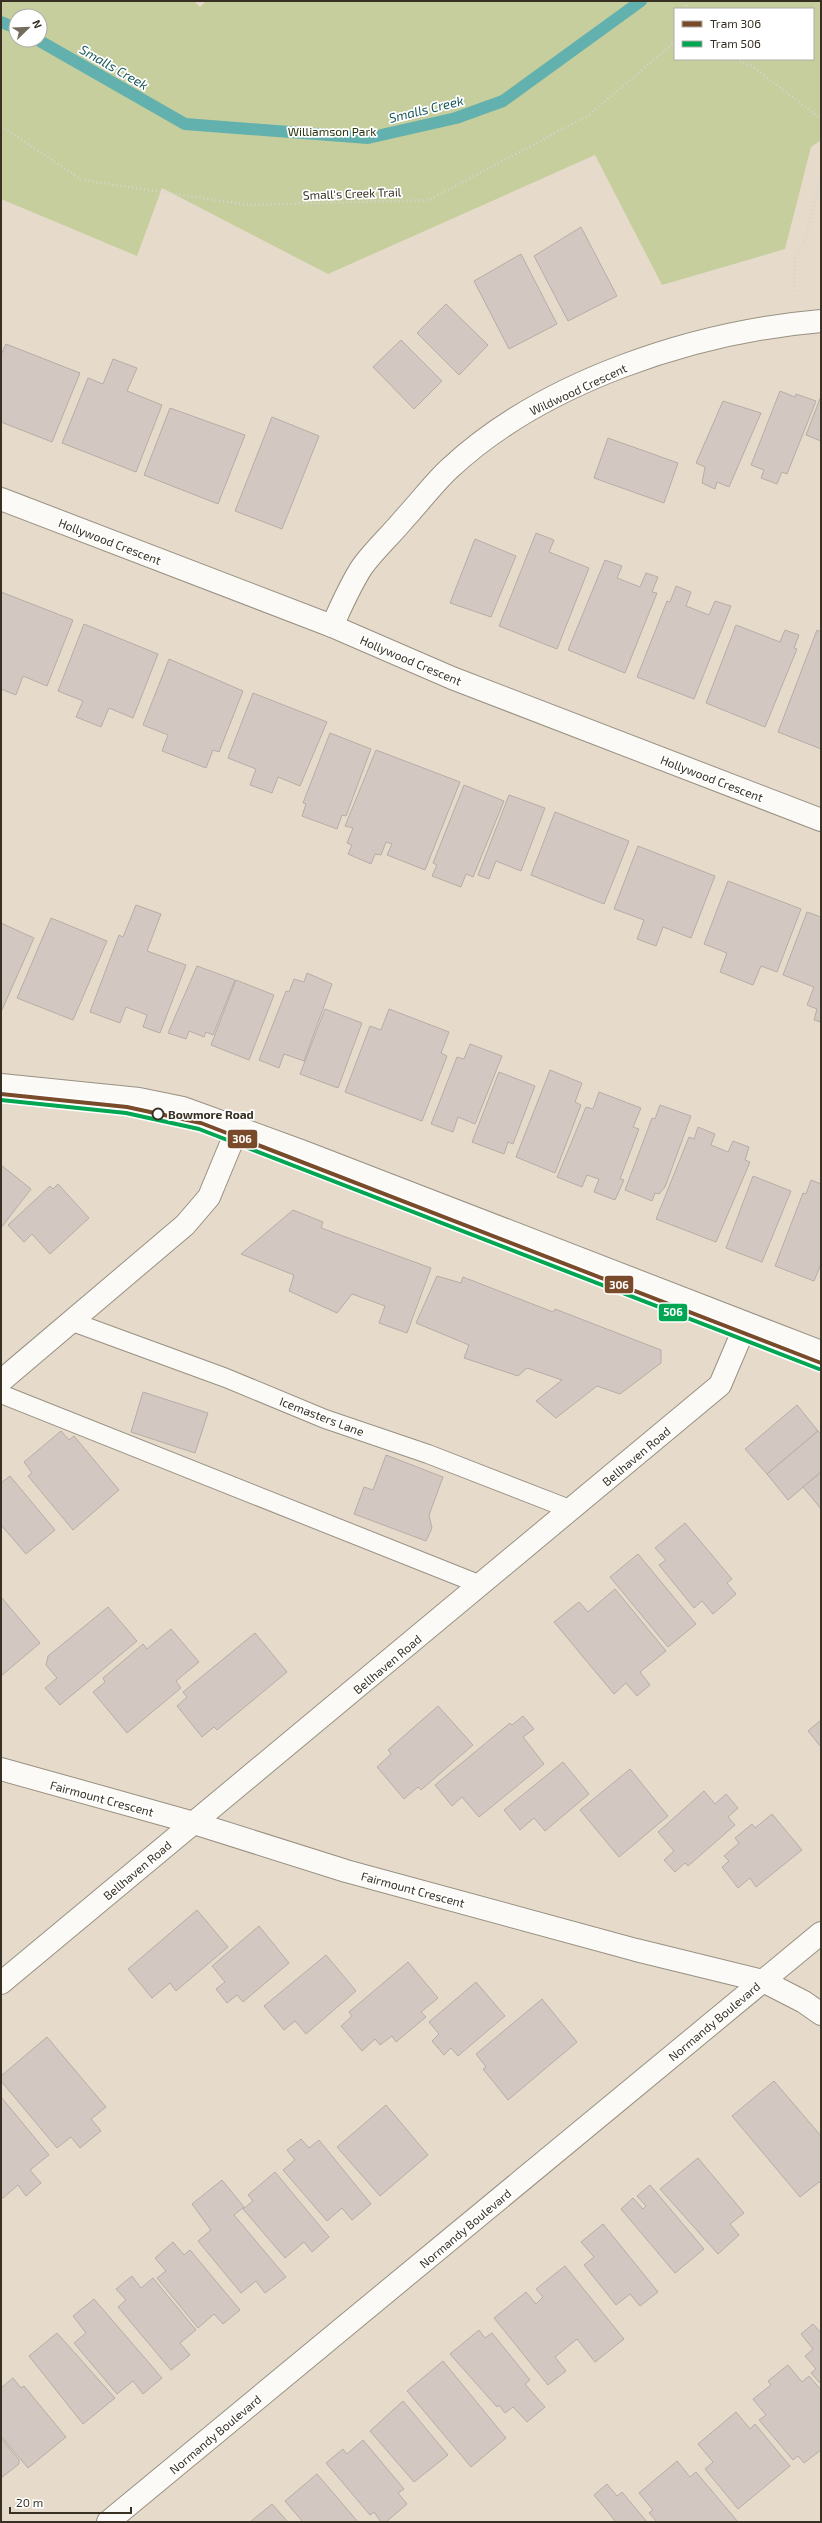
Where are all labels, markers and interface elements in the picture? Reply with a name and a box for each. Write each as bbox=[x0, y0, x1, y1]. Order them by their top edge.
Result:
north arrow bbox=[8, 8, 48, 48]
legend bbox=[674, 8, 814, 60]
text: Tram 306 bbox=[710, 16, 761, 30]
text: N bbox=[30, 18, 45, 30]
text: Tram 506 bbox=[710, 36, 761, 50]
water label: Smalls Creek bbox=[77, 41, 151, 93]
water label: Smalls Creek bbox=[387, 92, 465, 126]
park label: Williamson Park bbox=[288, 124, 376, 138]
street label: Small's Creek Trail bbox=[302, 184, 402, 202]
street label: Wildwood Crescent bbox=[527, 360, 629, 418]
street label: Hollywood Crescent bbox=[57, 515, 164, 567]
street label: Hollywood Crescent bbox=[358, 632, 464, 688]
street label: Hollywood Crescent bbox=[659, 752, 766, 804]
marker: Bowmore Road bbox=[151, 1107, 165, 1121]
place label: Bowmore Road bbox=[168, 1107, 254, 1121]
line badge: 306 bbox=[227, 1129, 258, 1149]
text: 306 bbox=[232, 1132, 252, 1145]
line badge: 306 bbox=[604, 1275, 634, 1294]
text: 306 bbox=[609, 1278, 629, 1291]
line badge: 506 bbox=[658, 1303, 688, 1322]
text: 506 bbox=[663, 1305, 683, 1318]
street label: Icemasters Lane bbox=[278, 1393, 366, 1439]
street label: Bellhaven Road bbox=[599, 1423, 673, 1489]
street label: Bellhaven Road bbox=[350, 1631, 424, 1697]
street label: Fairmount Crescent bbox=[49, 1777, 156, 1819]
street label: Bellhaven Road bbox=[100, 1837, 174, 1903]
street label: Fairmount Crescent bbox=[360, 1868, 467, 1910]
street label: Normandy Boulevard bbox=[665, 1979, 763, 2063]
street label: Normandy Boulevard bbox=[416, 2186, 514, 2270]
street label: Normandy Boulevard bbox=[166, 2392, 264, 2476]
scale bar bbox=[10, 2489, 131, 2515]
text: 20 m bbox=[16, 2495, 43, 2509]

